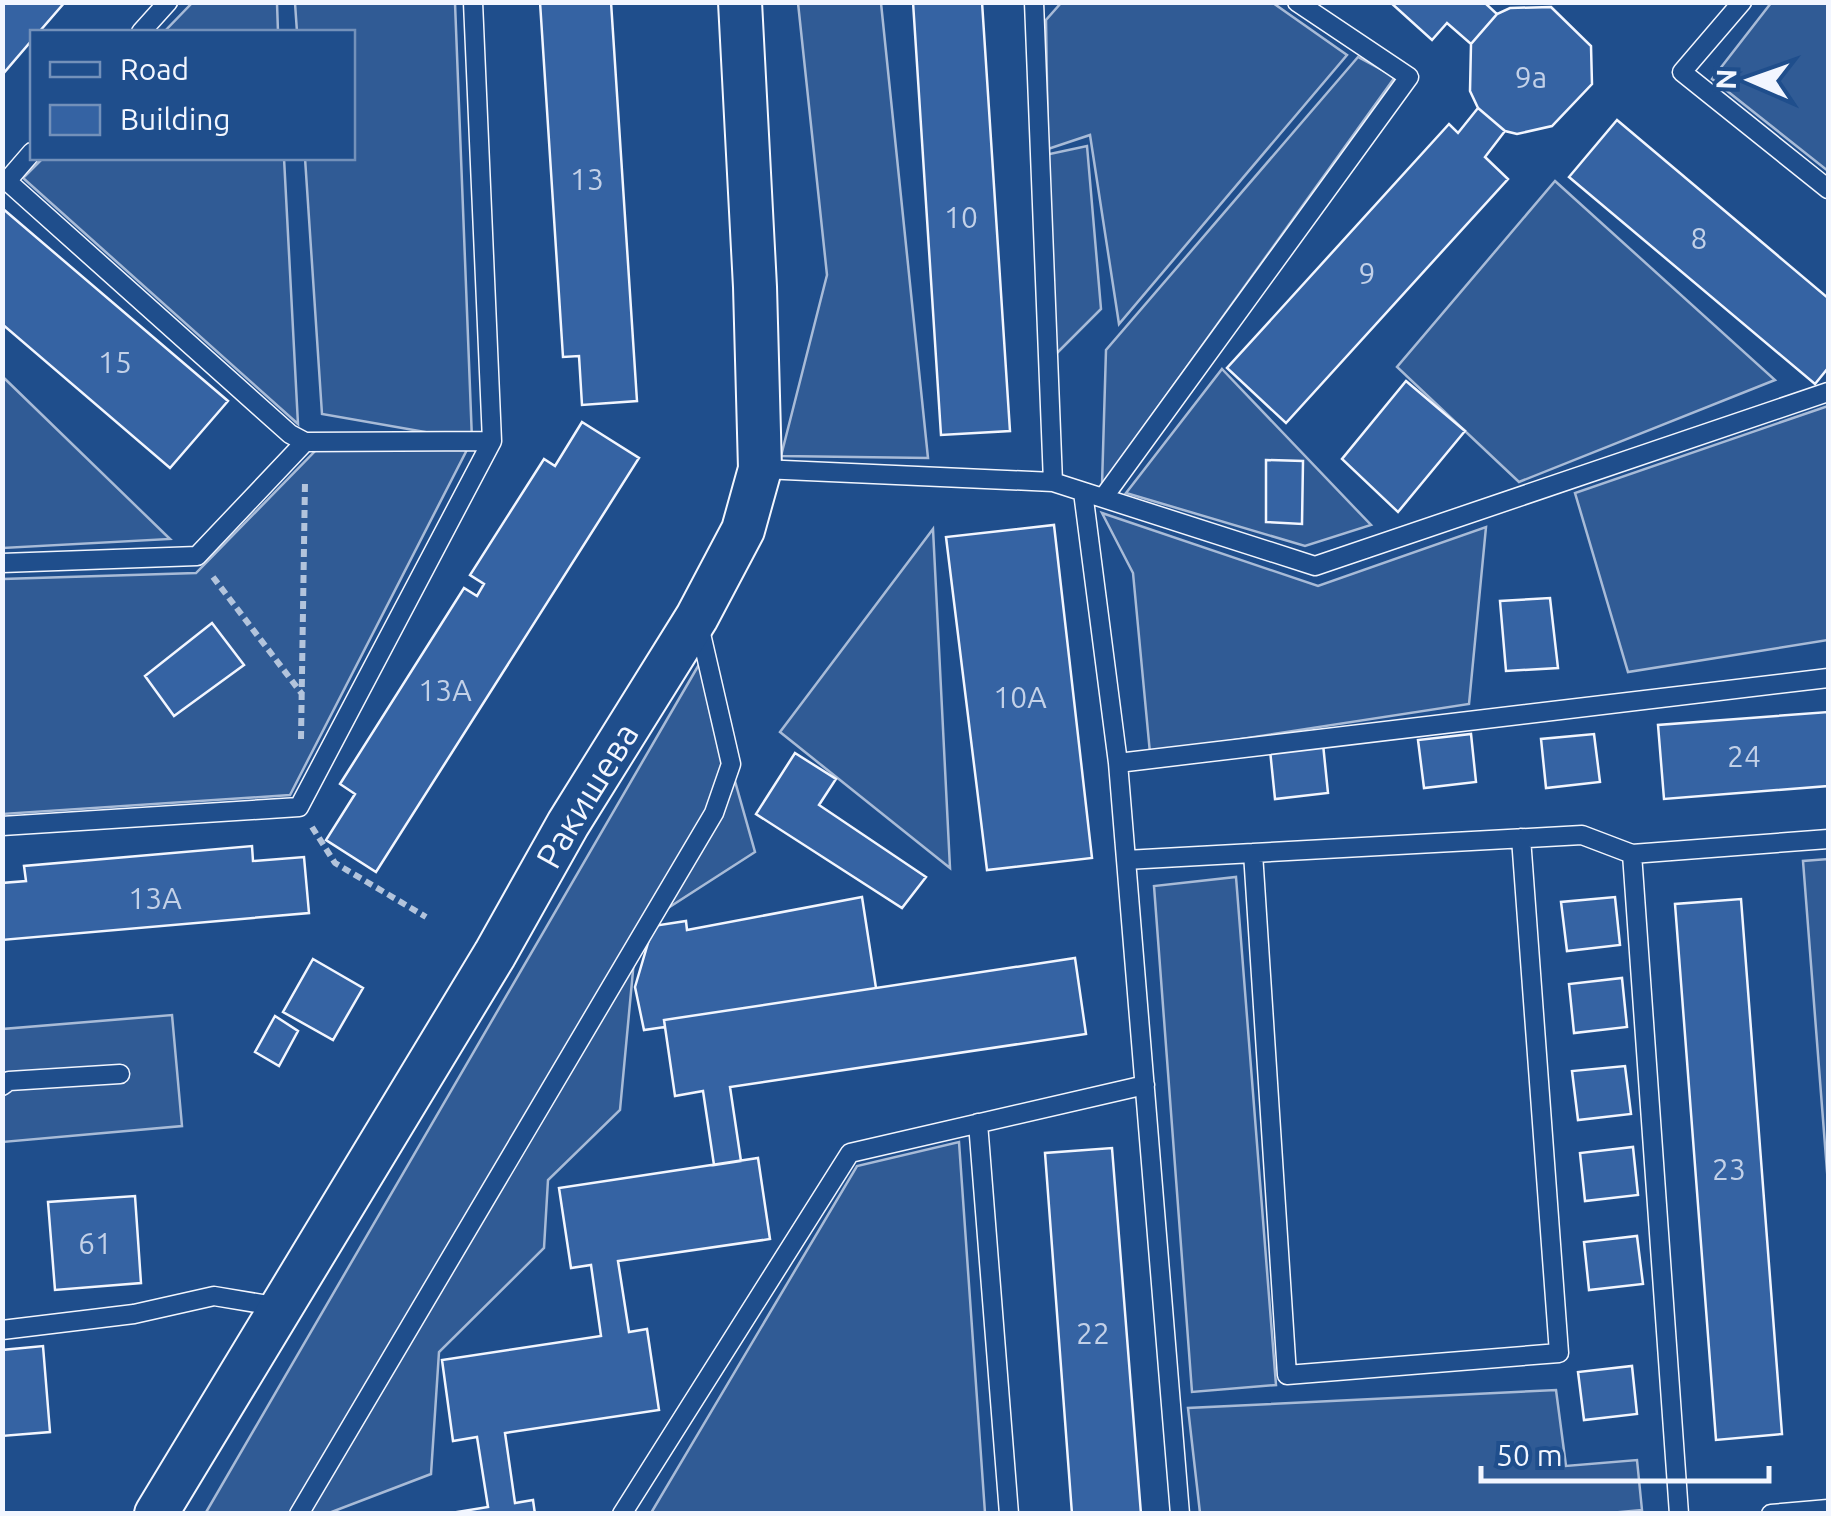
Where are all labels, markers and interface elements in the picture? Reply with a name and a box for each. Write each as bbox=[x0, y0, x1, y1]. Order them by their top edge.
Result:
legend bbox=[30, 30, 355, 160]
north arrow bbox=[1701, 30, 1801, 130]
text: Road bbox=[120, 52, 189, 86]
house number: 9а bbox=[1515, 60, 1547, 94]
text: N bbox=[1710, 68, 1741, 90]
text: Building bbox=[120, 102, 231, 136]
house number: 13 bbox=[570, 162, 604, 196]
house number: 10 bbox=[944, 200, 978, 234]
house number: 8 bbox=[1691, 221, 1707, 255]
house number: 9 bbox=[1359, 256, 1375, 290]
house number: 15 bbox=[98, 345, 132, 379]
house number: 13А bbox=[418, 673, 472, 707]
house number: 10А bbox=[993, 680, 1047, 714]
street label: Ракишева bbox=[528, 715, 646, 875]
house number: 24 bbox=[1727, 739, 1761, 773]
house number: 13А bbox=[128, 881, 182, 915]
house number: 23 bbox=[1712, 1152, 1746, 1186]
house number: 61 bbox=[78, 1226, 112, 1260]
house number: 22 bbox=[1076, 1316, 1110, 1350]
scale bar bbox=[1481, 1421, 1768, 1483]
text: 50 m bbox=[1496, 1438, 1563, 1472]

